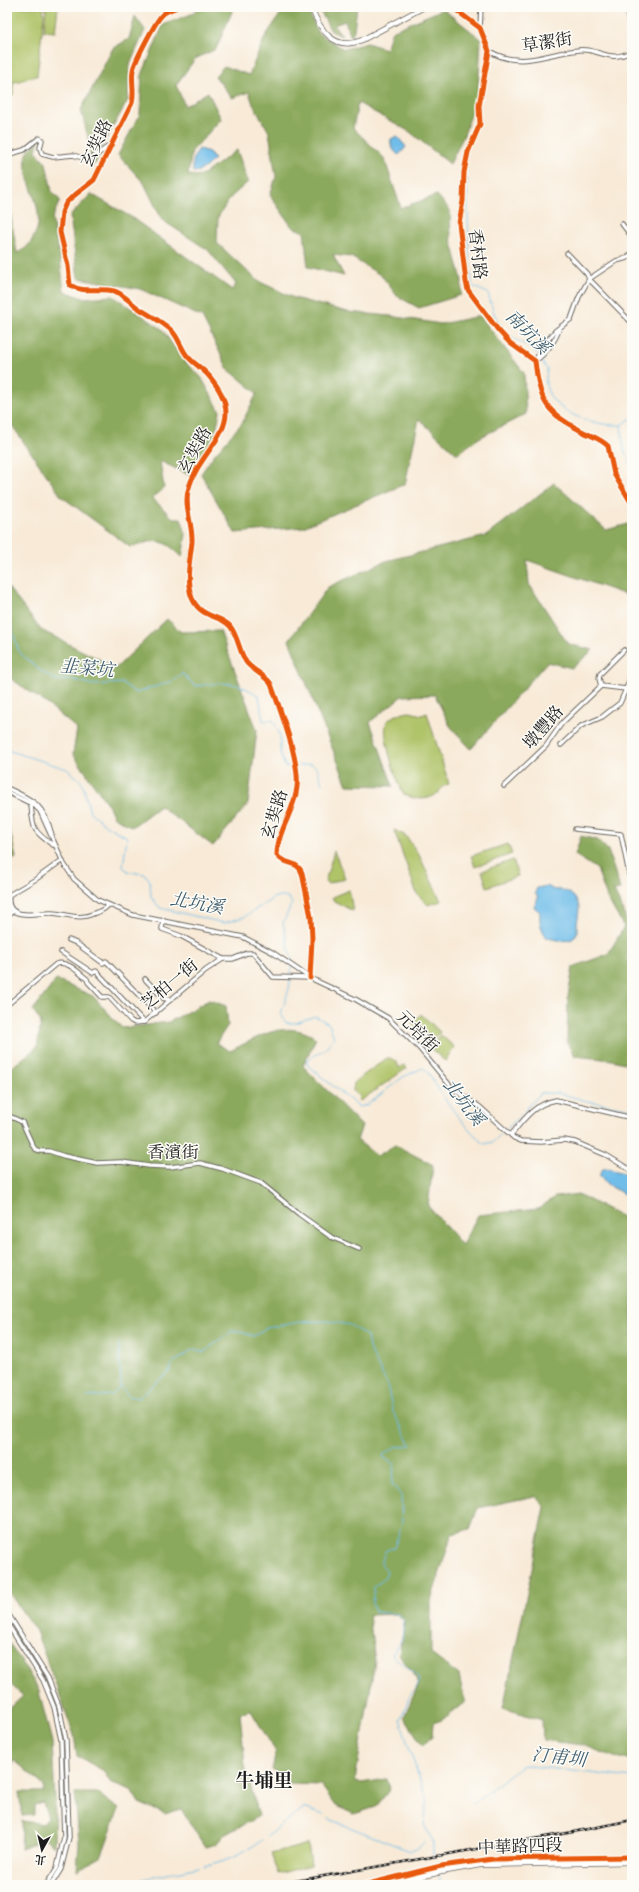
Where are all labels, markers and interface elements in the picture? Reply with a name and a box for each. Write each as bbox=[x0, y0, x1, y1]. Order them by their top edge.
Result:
street label: 草潔街 bbox=[520, 28, 574, 58]
street label: 玄奘路 bbox=[76, 116, 118, 171]
street label: 香村路 bbox=[463, 227, 491, 281]
water label: 南坑溪 bbox=[500, 306, 556, 361]
street label: 玄奘路 bbox=[173, 423, 217, 478]
water label: 韭菜坑 bbox=[59, 656, 118, 683]
street label: 墩豐路 bbox=[519, 701, 569, 754]
street label: 玄奘路 bbox=[257, 787, 293, 842]
water label: 北坑溪 bbox=[168, 888, 227, 920]
street label: 芝柏一街 bbox=[137, 954, 203, 1015]
street label: 元培街 bbox=[391, 1006, 443, 1058]
water label: 北坑溪 bbox=[438, 1075, 490, 1132]
street label: 香濱街 bbox=[148, 1142, 199, 1164]
water label: 汀甫圳 bbox=[531, 1744, 590, 1773]
district label: 牛埔里 bbox=[235, 1770, 293, 1793]
north arrow bbox=[22, 1830, 62, 1870]
street label: 中華路四段 bbox=[477, 1835, 563, 1859]
text: 北 bbox=[34, 1851, 47, 1867]

